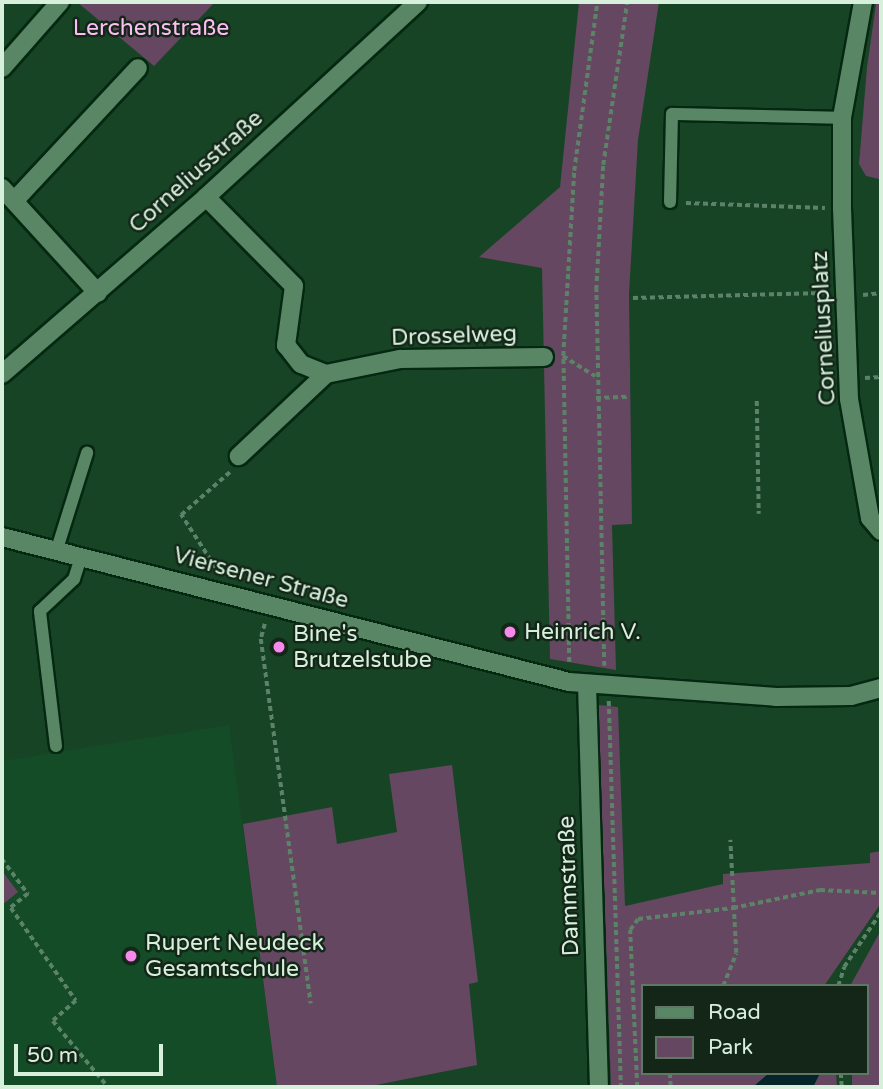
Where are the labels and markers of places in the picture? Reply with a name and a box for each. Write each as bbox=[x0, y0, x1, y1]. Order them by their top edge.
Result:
place label: Heinrich V. bbox=[524, 618, 641, 646]
place label: Bine's Brutzelstube bbox=[293, 620, 432, 674]
marker: Heinrich V. bbox=[502, 624, 518, 640]
marker: Bine's Brutzelstube bbox=[271, 639, 287, 655]
place label: Rupert Neudeck Gesamtschule bbox=[145, 929, 324, 983]
marker: Rupert Neudeck Gesamtschule bbox=[123, 948, 139, 964]

